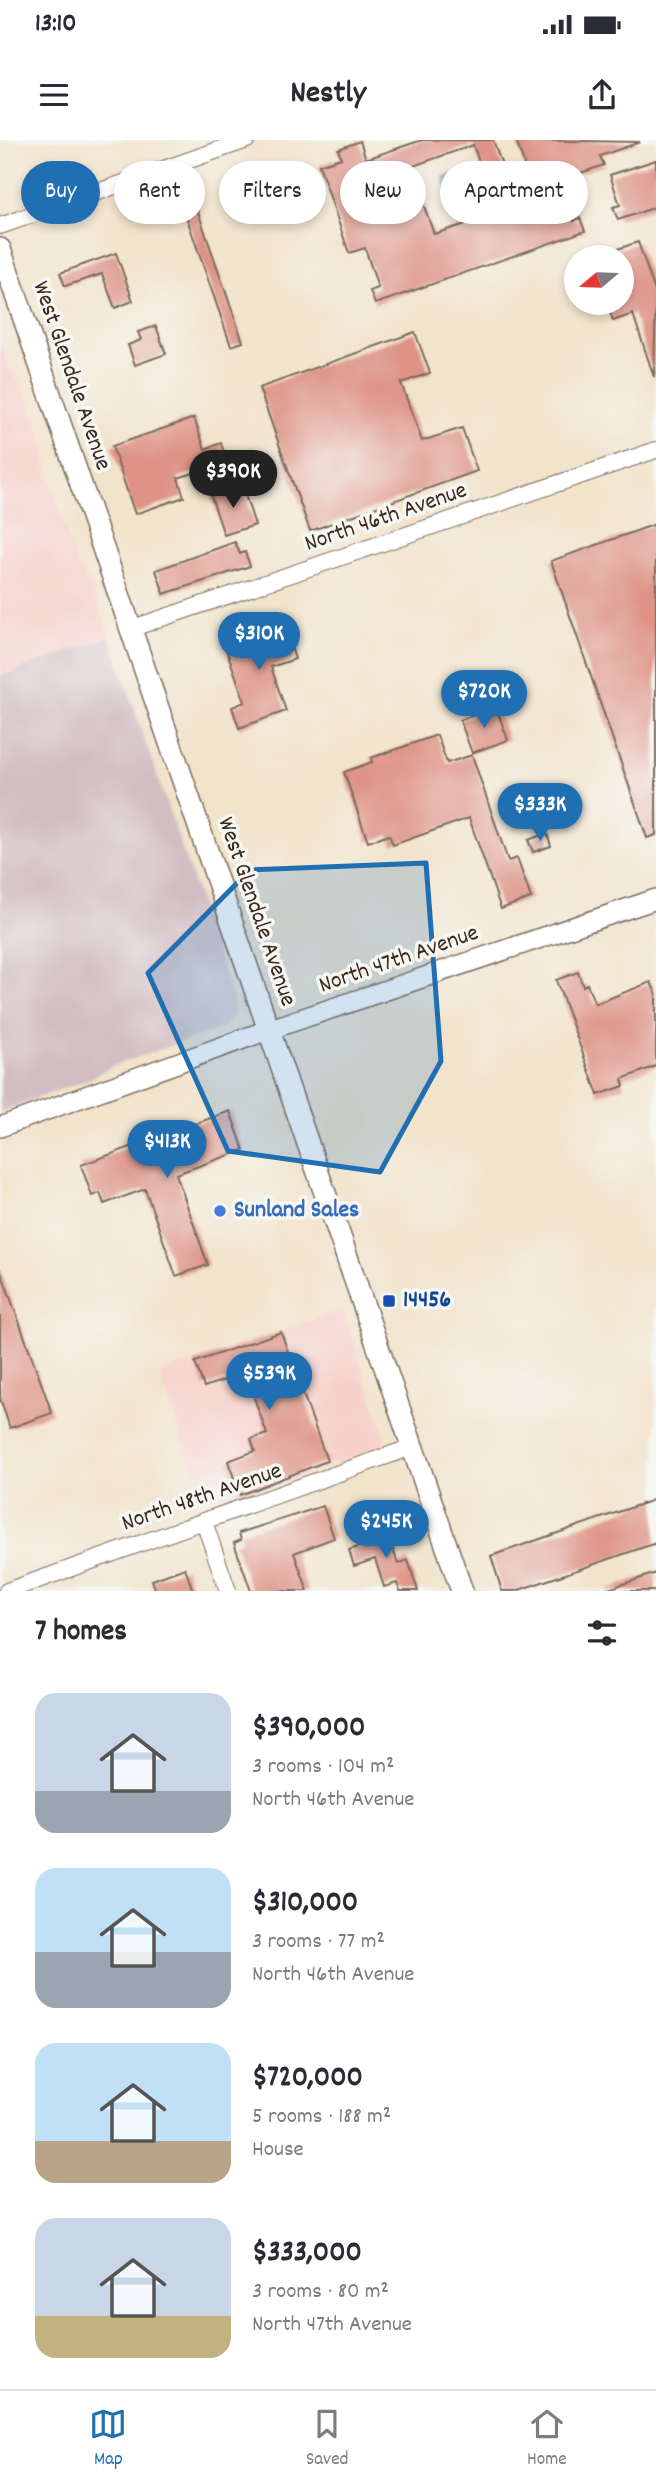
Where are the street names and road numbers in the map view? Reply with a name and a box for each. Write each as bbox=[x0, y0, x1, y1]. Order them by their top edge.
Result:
street label: West Glendale Avenue bbox=[23, 277, 119, 475]
street label: North 46th Avenue bbox=[300, 474, 472, 562]
street label: West Glendale Avenue bbox=[208, 813, 304, 1011]
street label: North 47th Avenue bbox=[315, 917, 483, 1003]
street label: North 48th Avenue bbox=[117, 1455, 287, 1541]

